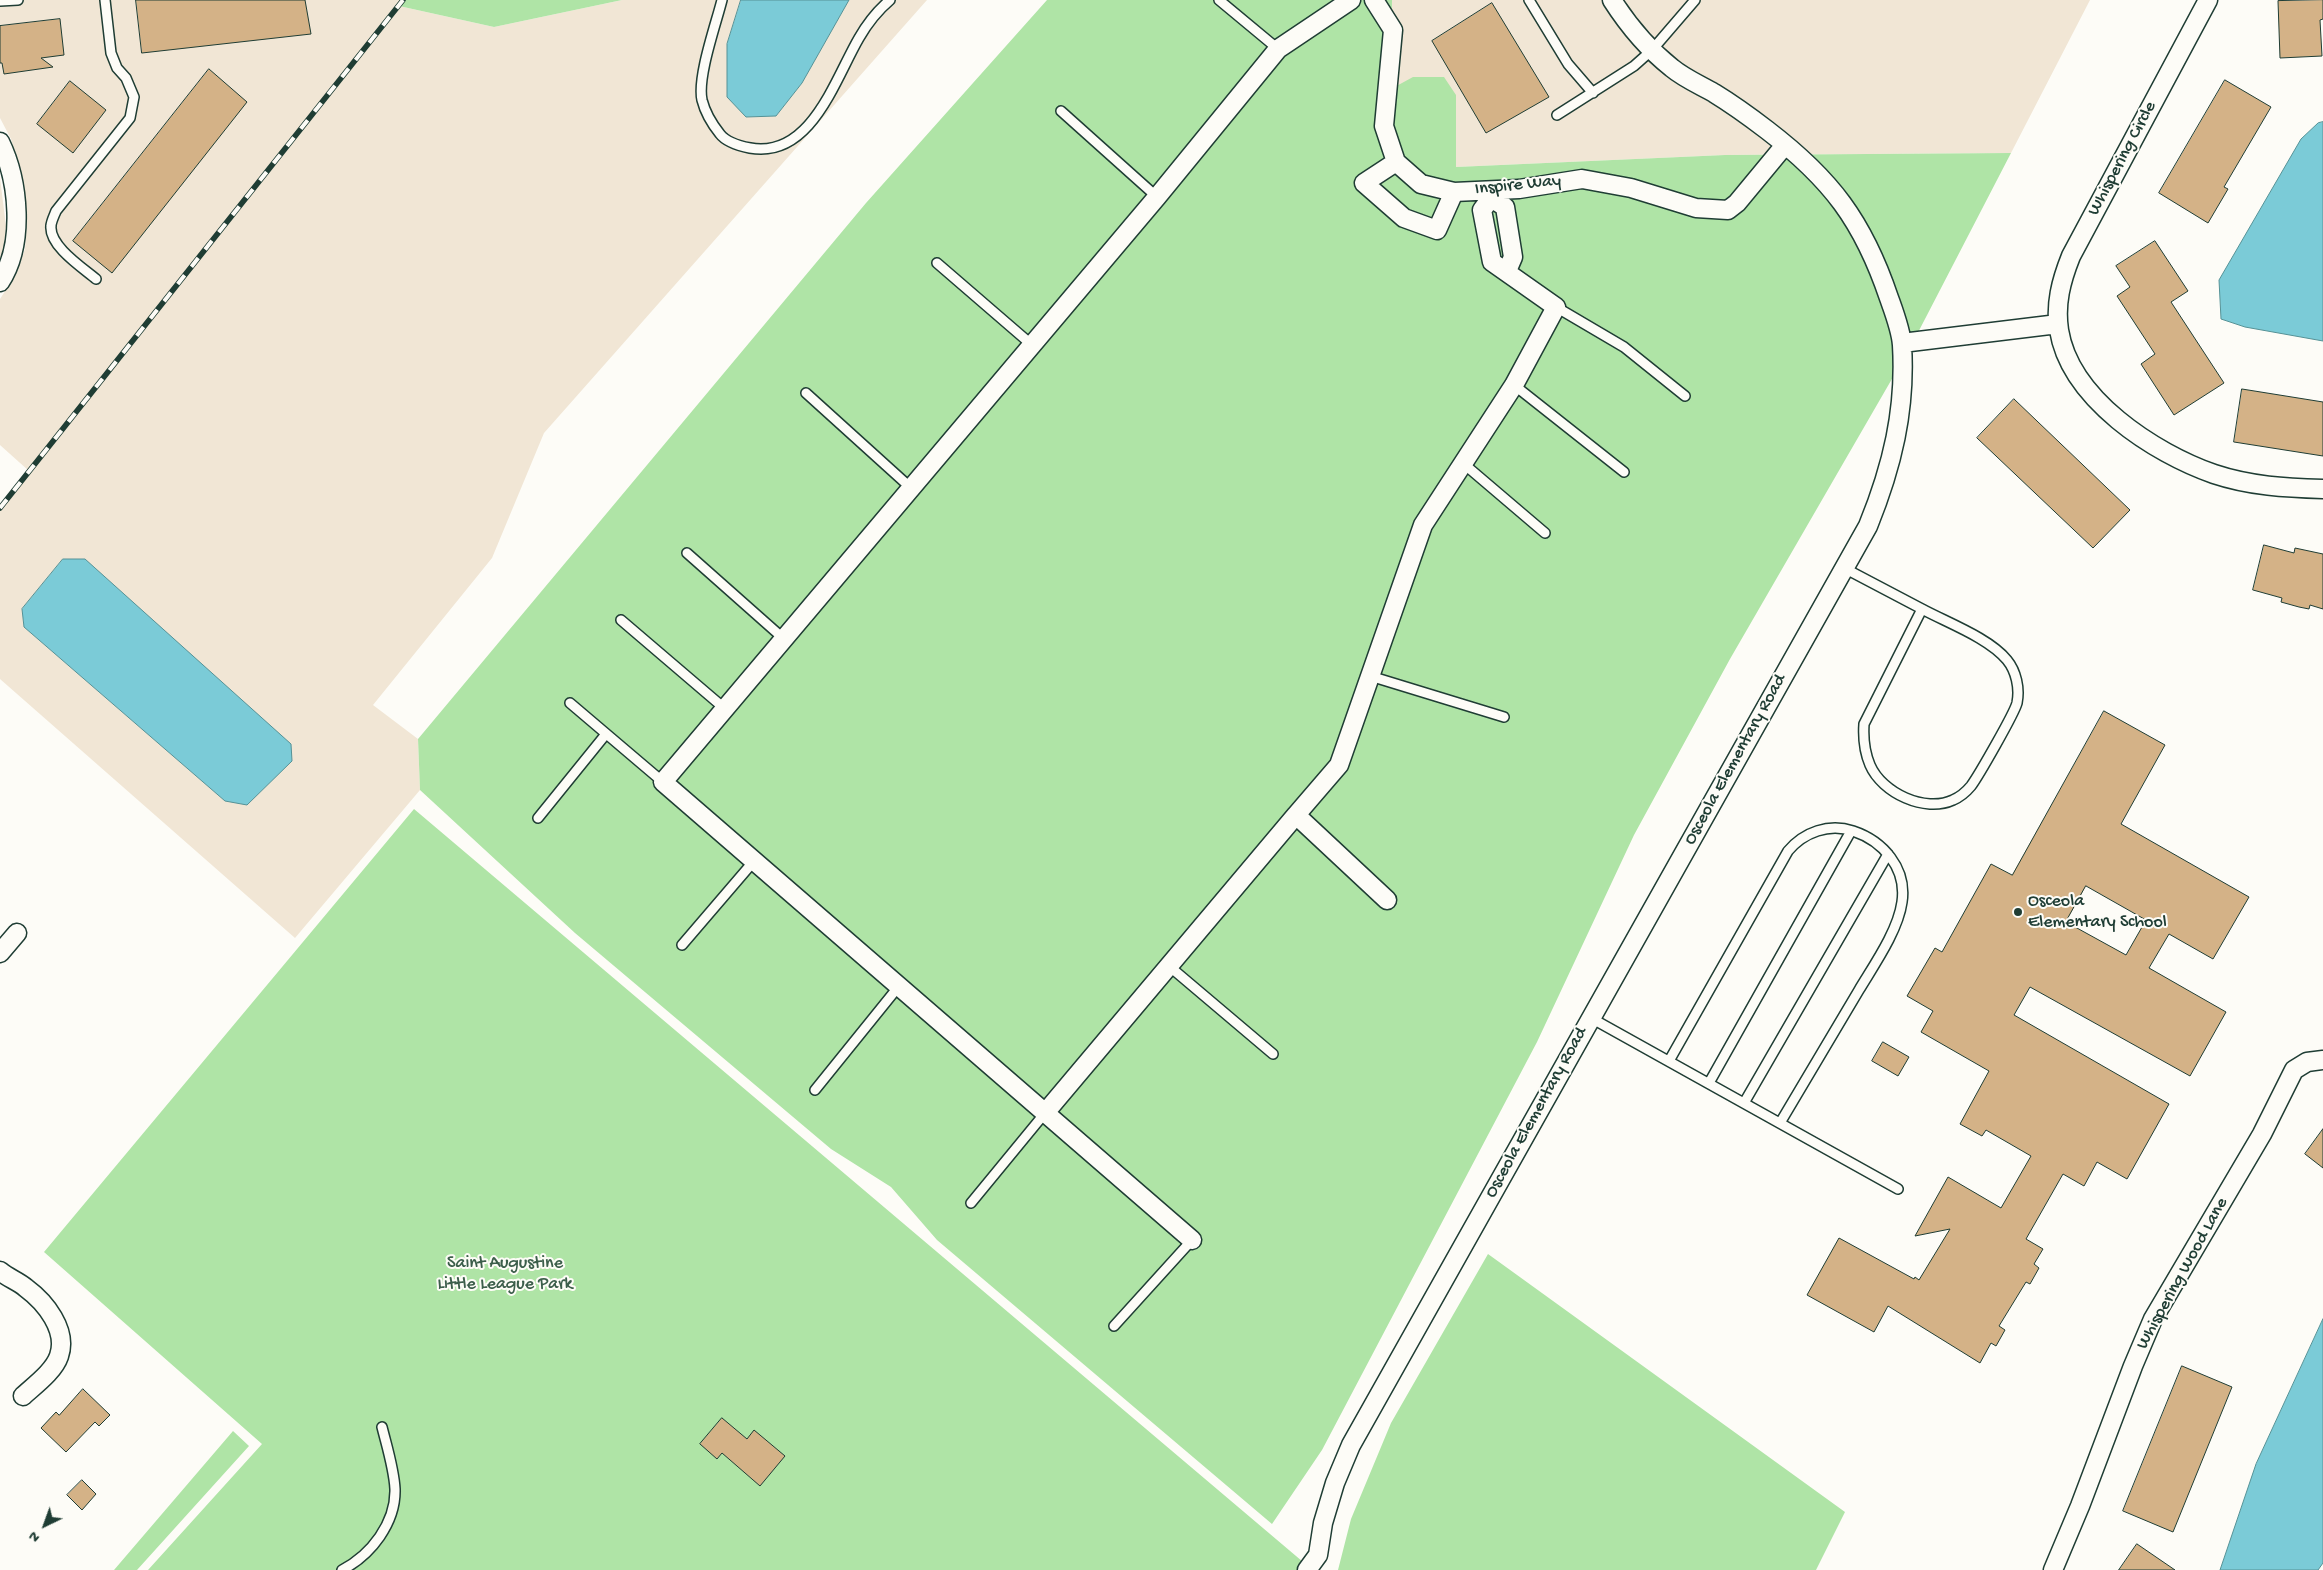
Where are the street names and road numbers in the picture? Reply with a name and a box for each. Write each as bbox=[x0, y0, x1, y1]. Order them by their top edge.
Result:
street label: Whispering Circle bbox=[2084, 98, 2162, 220]
street label: Inspire Way bbox=[1474, 171, 1562, 201]
street label: Osceola Elementary Road bbox=[1680, 671, 1792, 849]
street label: Osceola Elementary Road bbox=[1481, 1024, 1593, 1202]
street label: Whispering Wood Lane bbox=[2132, 1194, 2234, 1354]

